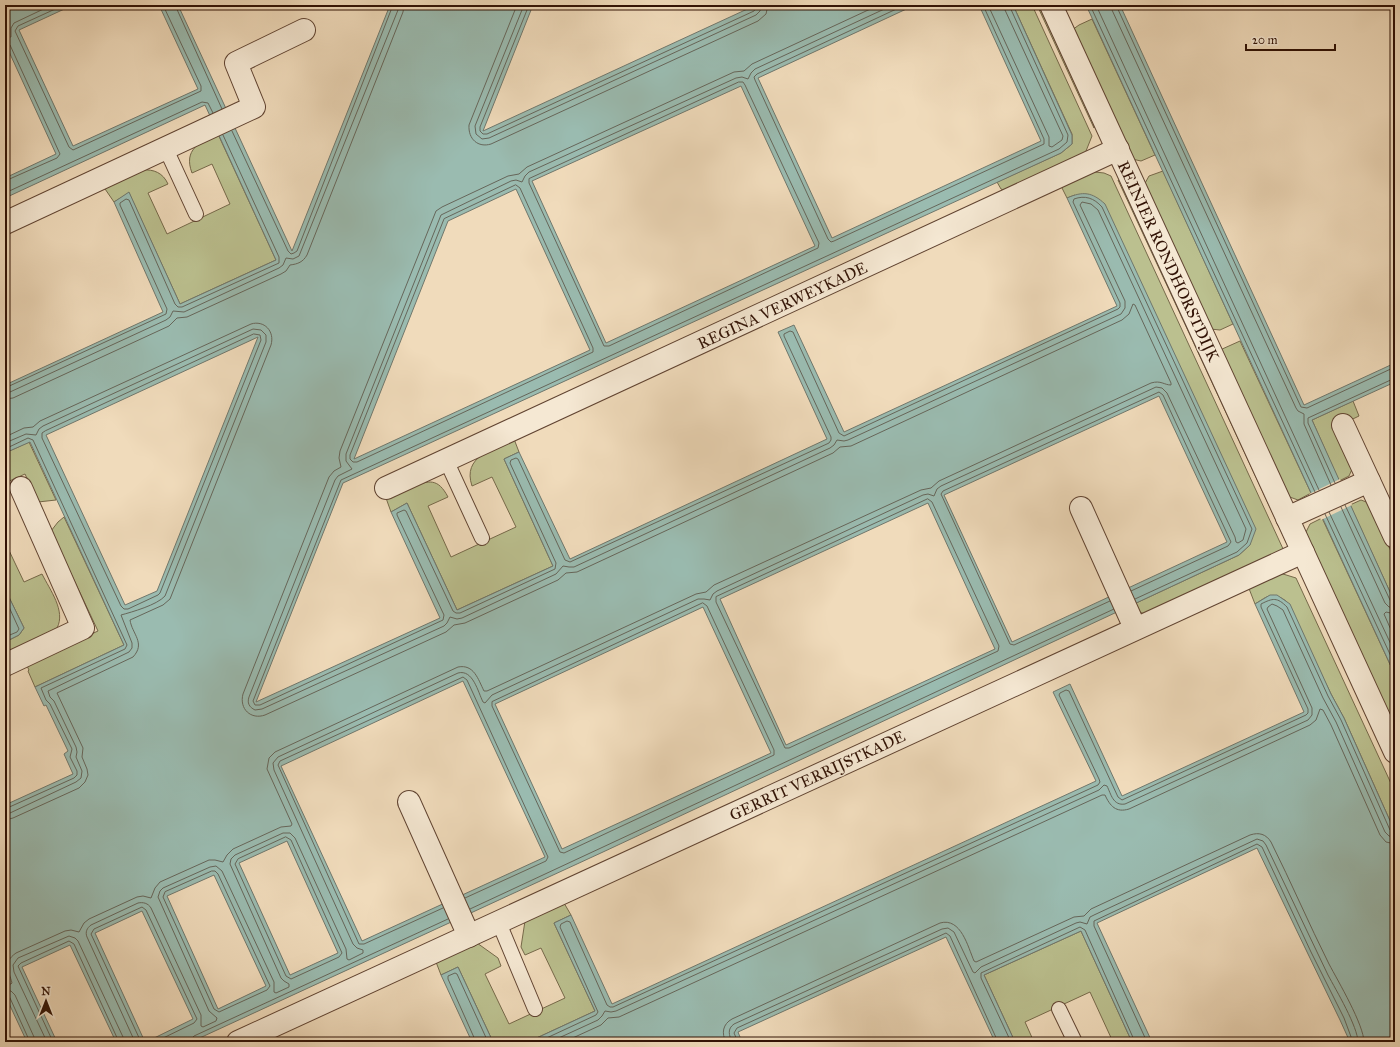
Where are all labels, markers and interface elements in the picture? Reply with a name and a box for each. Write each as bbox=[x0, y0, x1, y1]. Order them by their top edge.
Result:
scale bar bbox=[1246, 26, 1335, 52]
text: 20 m bbox=[1252, 33, 1278, 47]
street label: REINIER RONDHORSTDIJK bbox=[1113, 158, 1224, 366]
street label: REGINA VERWEYKADE bbox=[694, 258, 870, 353]
street label: GERRIT VERRIJSTKADE bbox=[726, 726, 908, 825]
north arrow bbox=[26, 981, 66, 1021]
text: N bbox=[41, 985, 51, 998]

